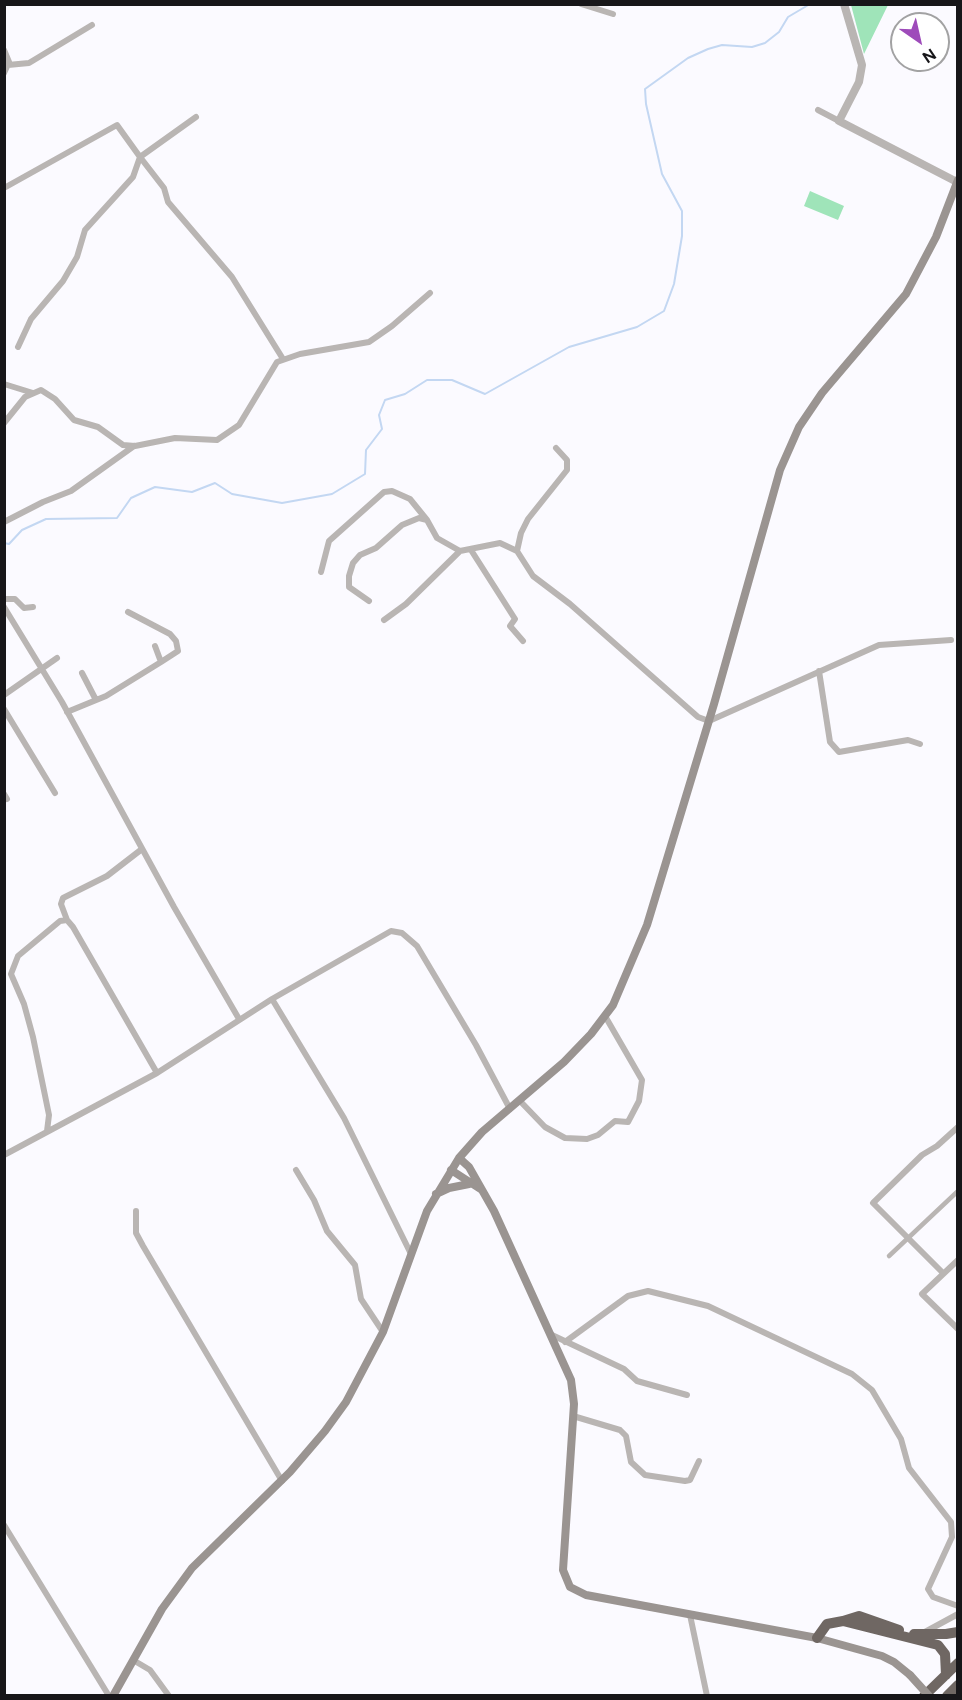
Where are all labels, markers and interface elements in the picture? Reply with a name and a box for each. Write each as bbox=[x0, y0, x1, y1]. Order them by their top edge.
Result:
north arrow bbox=[890, 12, 950, 72]
text: N bbox=[919, 44, 940, 67]

